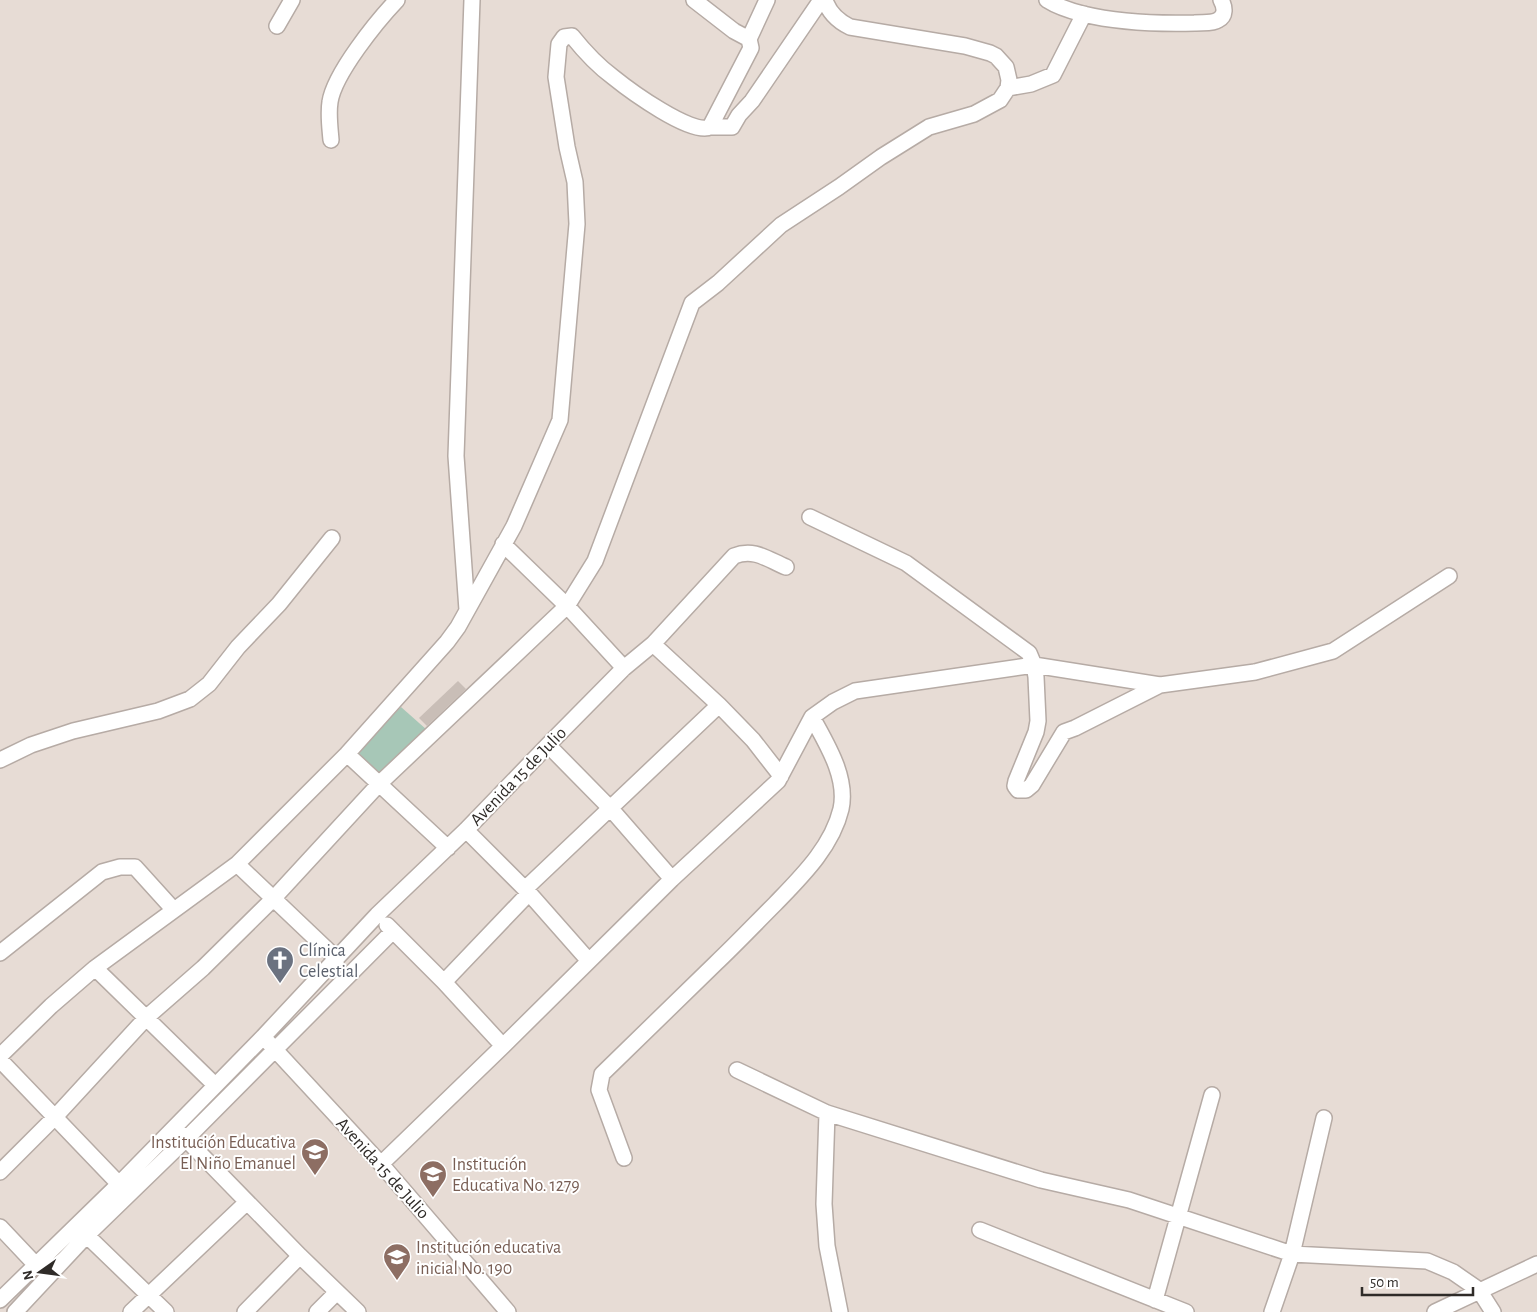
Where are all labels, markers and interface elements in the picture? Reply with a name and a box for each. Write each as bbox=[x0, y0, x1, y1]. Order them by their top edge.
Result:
street label: Avenida 15 de Julio bbox=[467, 724, 570, 830]
place label: Clínica Celestial bbox=[299, 942, 359, 981]
church icon: Clínica Celestial bbox=[265, 945, 295, 984]
street label: Avenida 15 de Julio bbox=[332, 1115, 432, 1223]
place label: Institución Educativa El Niño Emanuel bbox=[151, 1134, 296, 1173]
school or university icon: Institución Educativa El Niño Emanuel bbox=[300, 1137, 330, 1176]
place label: Institución Educativa No. 1279 bbox=[452, 1156, 580, 1195]
school or university icon: Institución Educativa No. 1279 bbox=[418, 1159, 448, 1198]
place label: Institución educativa inicial No. 190 bbox=[416, 1239, 561, 1278]
school or university icon: Institución educativa inicial No. 190 bbox=[382, 1242, 412, 1281]
north arrow bbox=[15, 1247, 65, 1297]
scale bar bbox=[1362, 1264, 1473, 1296]
text: N bbox=[20, 1268, 36, 1281]
text: 50 m bbox=[1370, 1275, 1399, 1290]

